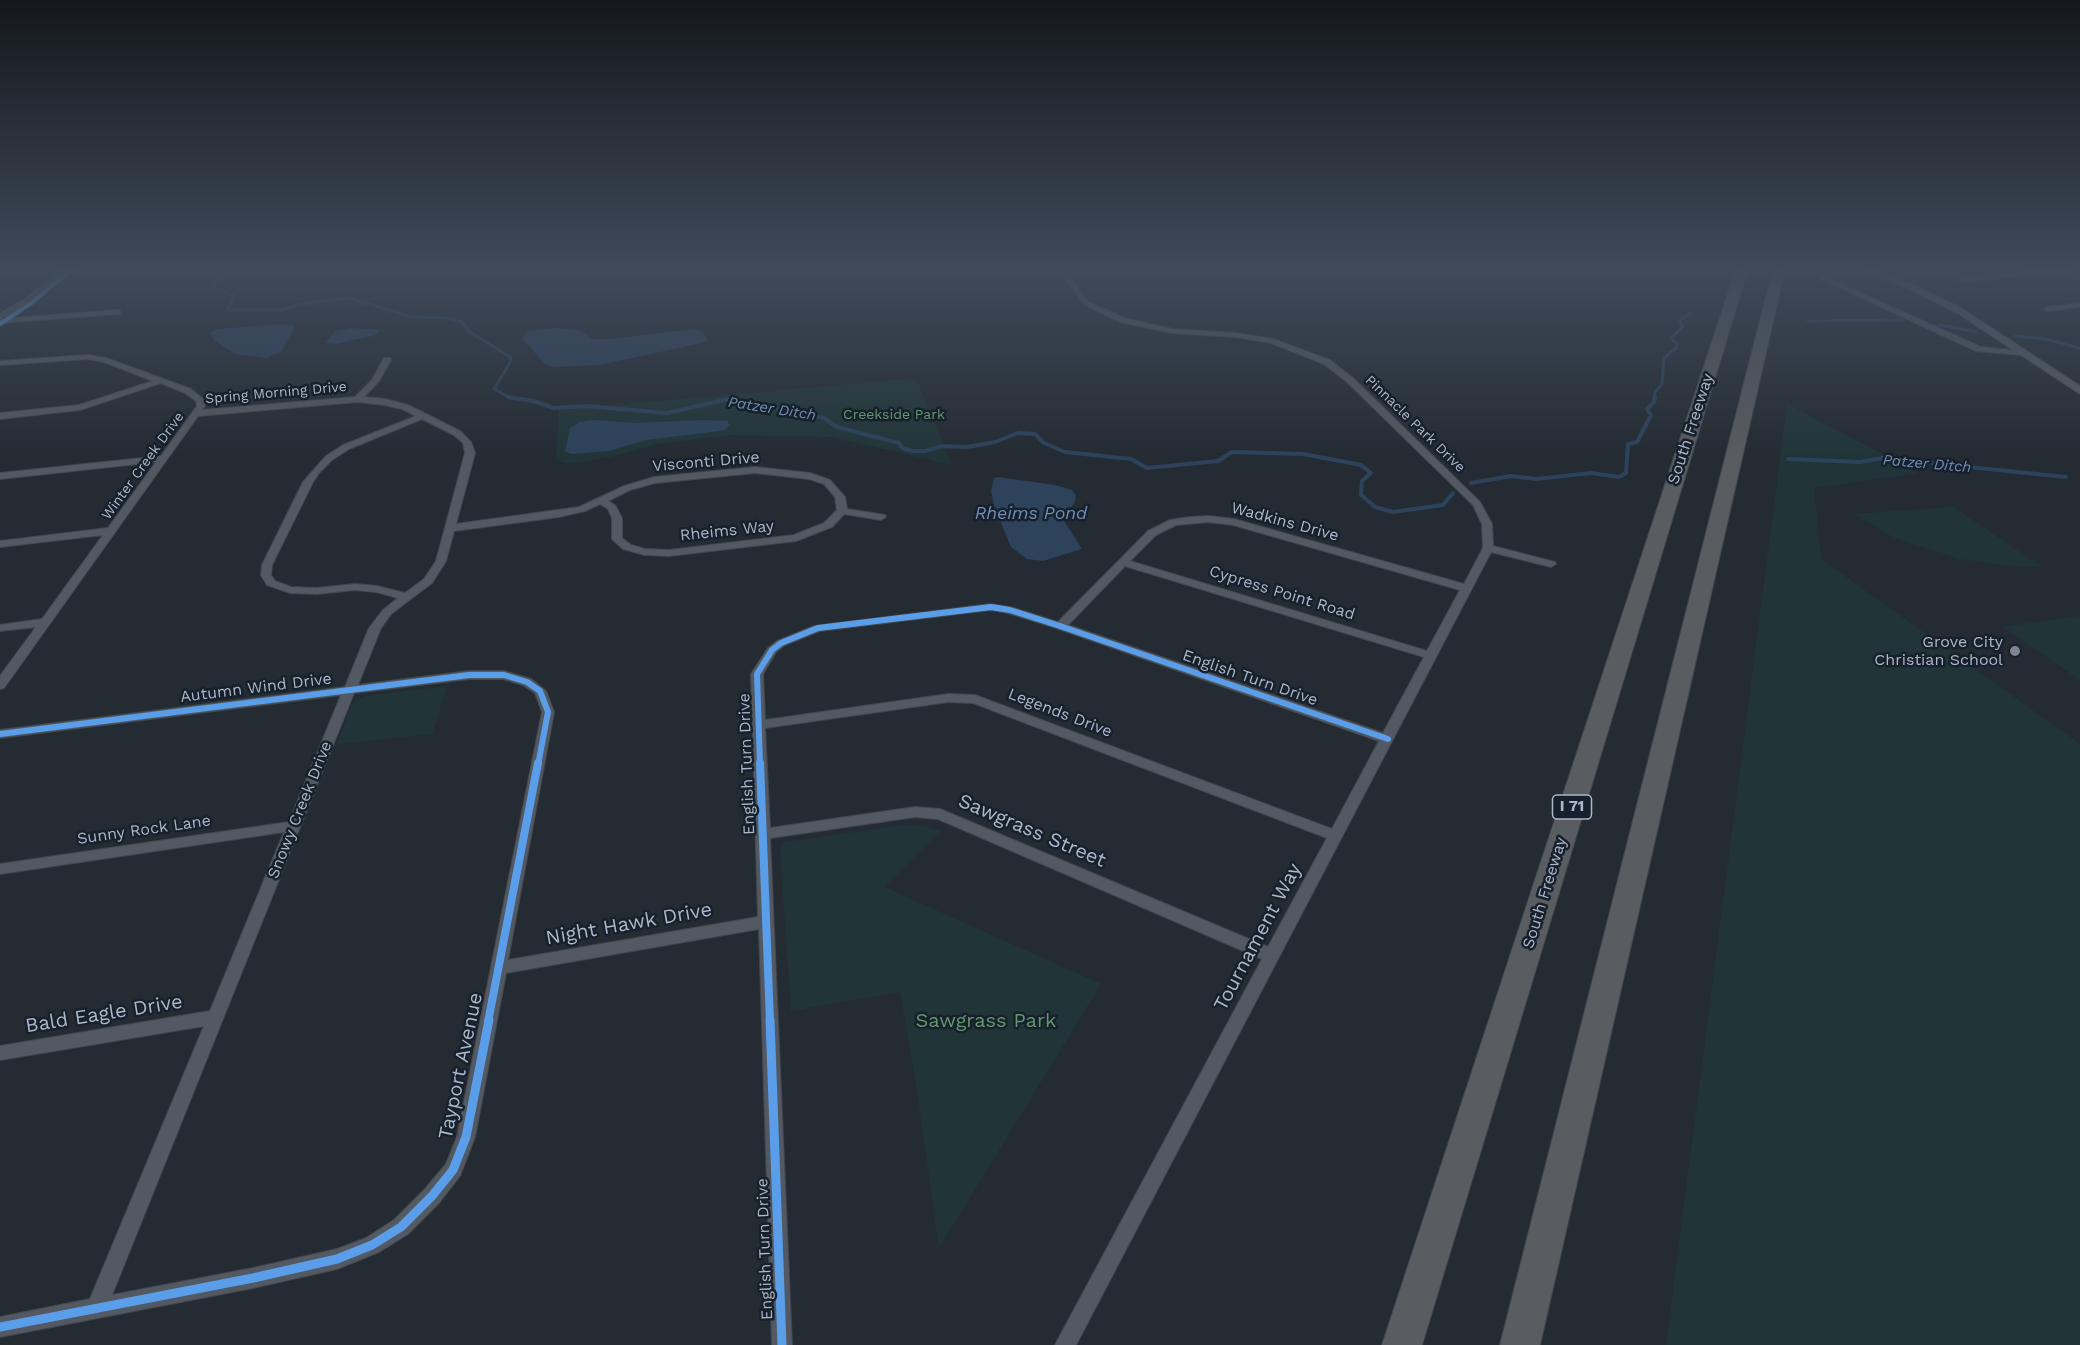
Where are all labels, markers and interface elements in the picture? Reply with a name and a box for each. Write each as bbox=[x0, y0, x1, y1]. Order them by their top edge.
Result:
street label: South Freeway bbox=[1664, 371, 1718, 487]
street label: Pinnacle Park Drive bbox=[1362, 372, 1468, 476]
street label: Spring Morning Drive bbox=[205, 378, 347, 408]
water label: Patzer Ditch bbox=[727, 393, 817, 425]
park label: Creekside Park bbox=[843, 407, 945, 423]
street label: Winter Creek Drive bbox=[98, 409, 188, 523]
street label: Visconti Drive bbox=[652, 448, 760, 476]
water label: Patzer Ditch bbox=[1882, 451, 1972, 477]
street label: Wadkins Drive bbox=[1229, 498, 1341, 546]
water label: Rheims Pond bbox=[975, 503, 1087, 525]
street label: Rheims Way bbox=[679, 517, 775, 545]
street label: Cypress Point Road bbox=[1207, 562, 1357, 624]
place label: Grove City Christian School bbox=[1874, 632, 2003, 670]
marker: Grove City Christian School bbox=[2008, 644, 2022, 658]
street label: English Turn Drive bbox=[1180, 646, 1320, 710]
street label: Autumn Wind Drive bbox=[179, 669, 333, 707]
street label: Legends Drive bbox=[1005, 684, 1115, 742]
street label: English Turn Drive bbox=[735, 693, 759, 835]
street label: Snowy Creek Drive bbox=[264, 738, 336, 882]
street label: Sawgrass Street bbox=[955, 789, 1109, 873]
road number: I 71 bbox=[1552, 795, 1592, 819]
street label: Sunny Rock Lane bbox=[76, 811, 212, 849]
street label: South Freeway bbox=[1519, 835, 1571, 951]
street label: Tournament Way bbox=[1209, 859, 1307, 1015]
street label: Night Hawk Drive bbox=[544, 898, 714, 950]
street label: Bald Eagle Drive bbox=[24, 990, 184, 1038]
street label: Tayport Avenue bbox=[434, 991, 488, 1141]
park label: Sawgrass Park bbox=[916, 1009, 1056, 1033]
street label: English Turn Drive bbox=[753, 1178, 777, 1320]

